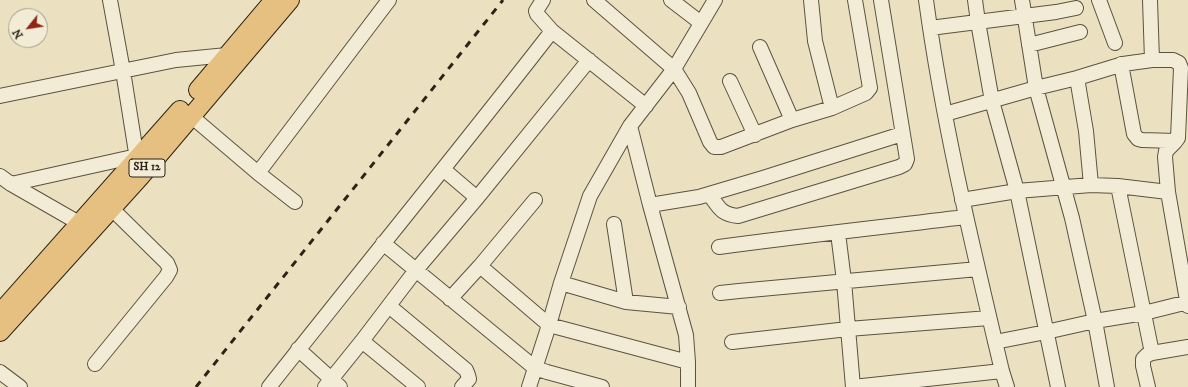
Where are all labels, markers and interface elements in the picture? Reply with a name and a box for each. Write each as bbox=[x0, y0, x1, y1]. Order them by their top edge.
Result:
north arrow bbox=[8, 8, 48, 48]
text: N bbox=[10, 26, 27, 41]
road number: SH 12 bbox=[129, 159, 165, 177]

